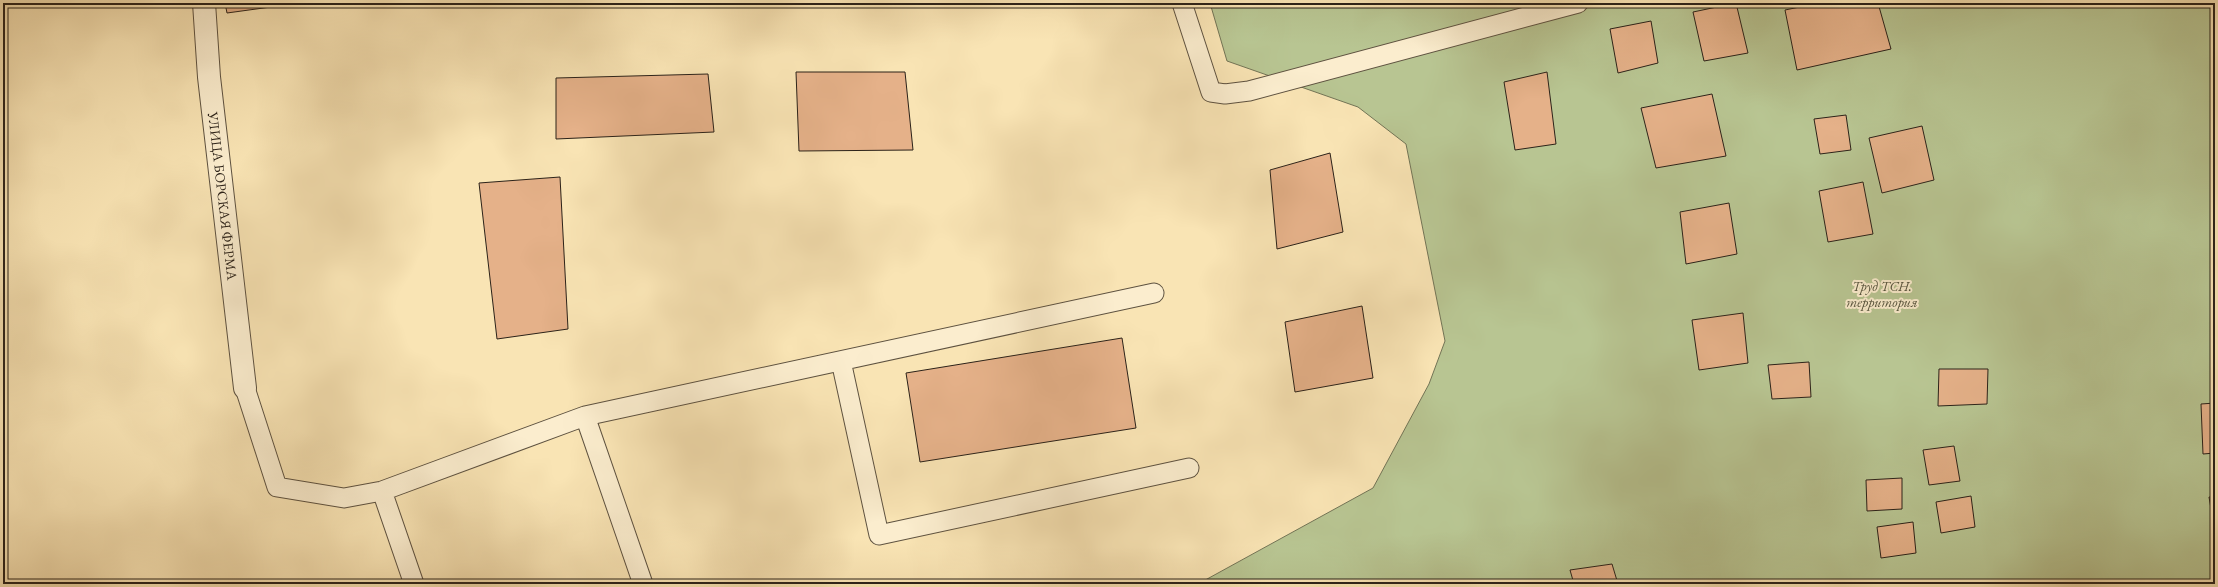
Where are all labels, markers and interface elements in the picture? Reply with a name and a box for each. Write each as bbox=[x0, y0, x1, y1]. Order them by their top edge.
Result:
street label: УЛИЦА БОРСКАЯ ФЕРМА bbox=[204, 110, 241, 281]
park label: Труд ТСН. территория bbox=[1846, 277, 1918, 311]

